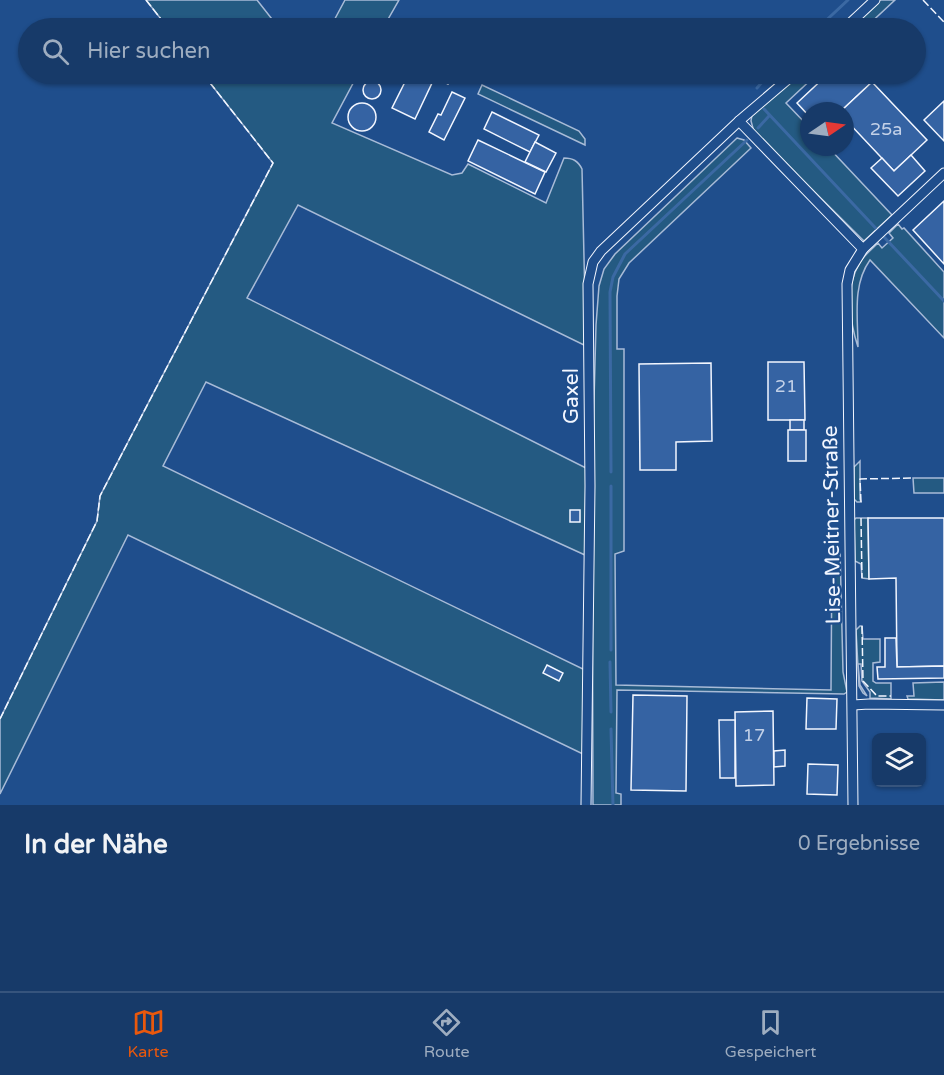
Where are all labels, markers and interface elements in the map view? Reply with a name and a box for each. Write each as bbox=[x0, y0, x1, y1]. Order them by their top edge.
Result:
search box bbox=[18, 18, 926, 84]
icon: search bbox=[39, 35, 72, 68]
text: Hier suchen bbox=[87, 38, 210, 64]
north arrow bbox=[800, 102, 854, 156]
house number: 25a bbox=[870, 118, 902, 140]
street label: Gaxel bbox=[559, 368, 584, 424]
house number: 21 bbox=[775, 375, 797, 397]
street label: Lise-Meitner-Straße bbox=[818, 425, 846, 625]
house number: 17 bbox=[743, 724, 765, 746]
map controls bbox=[872, 733, 926, 787]
button: layers bbox=[872, 733, 926, 787]
text: In der Nähe bbox=[24, 829, 168, 860]
text: 0 Ergebnisse bbox=[798, 832, 920, 856]
tab: Karte bbox=[128, 1006, 169, 1062]
tab: Route bbox=[424, 1006, 470, 1062]
tab: Gespeichert bbox=[725, 1006, 816, 1062]

